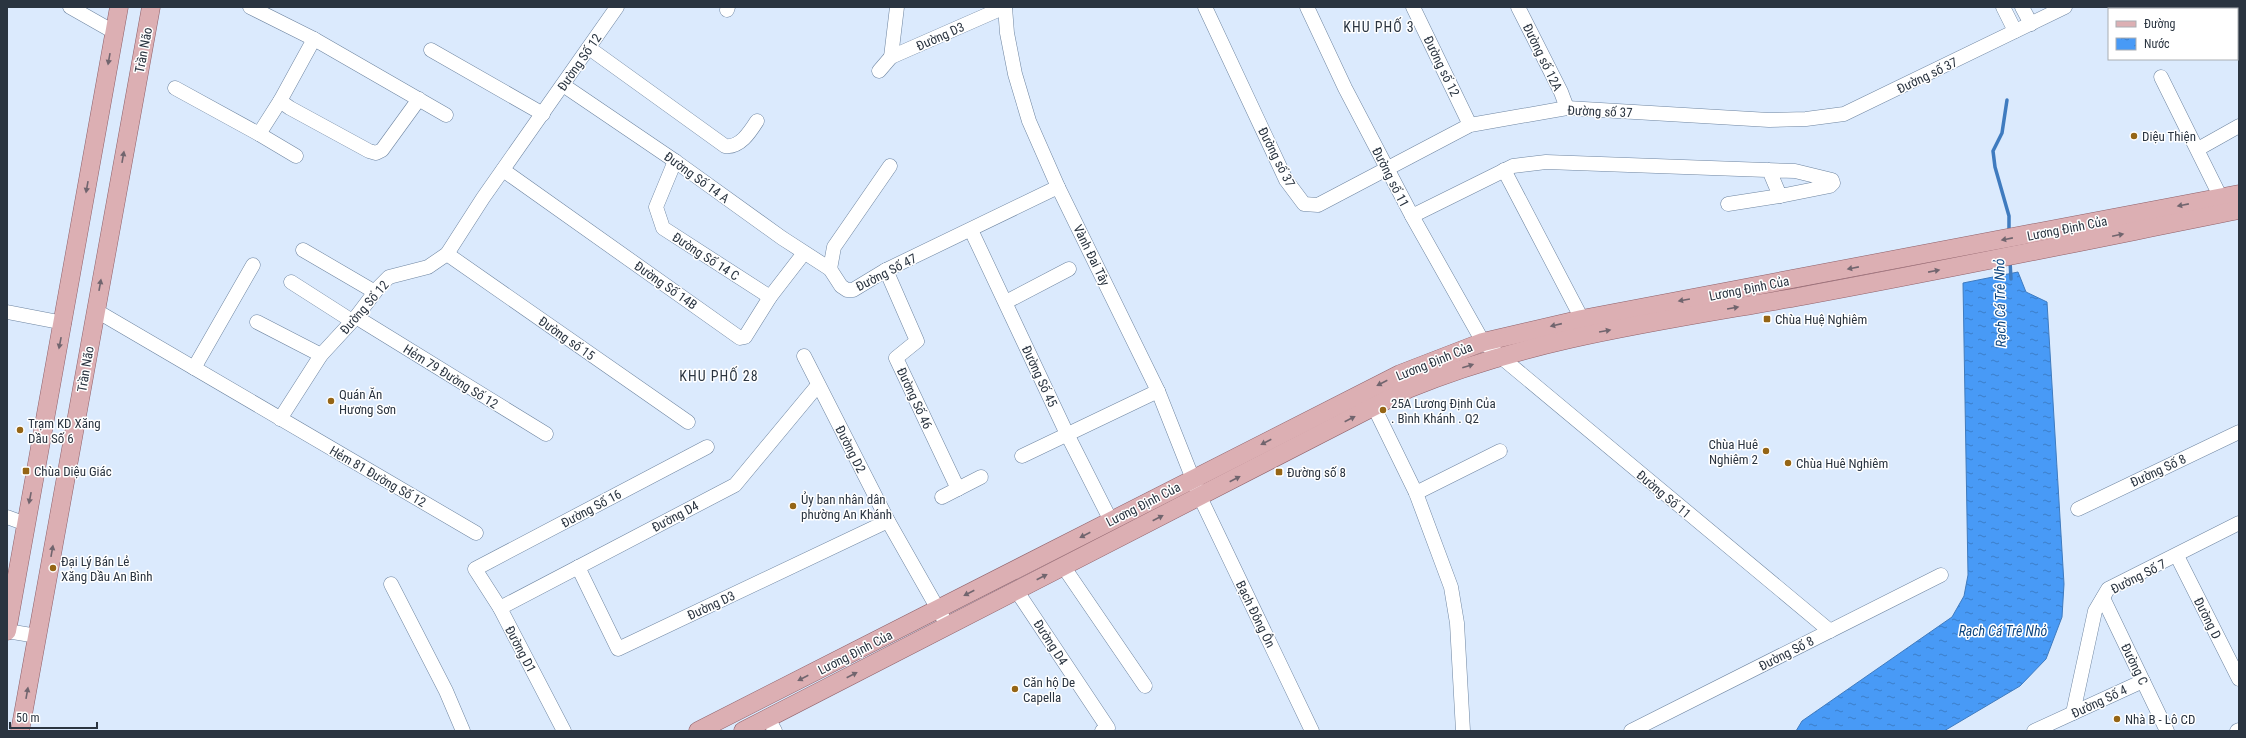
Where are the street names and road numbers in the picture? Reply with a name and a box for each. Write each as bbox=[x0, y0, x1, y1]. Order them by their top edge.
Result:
street label: Đường D3 bbox=[914, 19, 966, 54]
street label: Đường số 12A bbox=[1520, 21, 1565, 94]
street label: Trần Não bbox=[132, 26, 155, 74]
street label: Đường Số 12 bbox=[554, 31, 605, 94]
street label: Đường số 12 bbox=[1421, 34, 1463, 99]
street label: Đường số 37 bbox=[1895, 54, 1960, 96]
street label: Đường số 37 bbox=[1567, 103, 1633, 120]
street label: Đường số 37 bbox=[1255, 125, 1298, 190]
street label: Đường số 11 bbox=[1369, 145, 1412, 210]
street label: Đường Số 14 A bbox=[661, 149, 732, 206]
street label: Lương Định Của bbox=[2026, 213, 2108, 244]
street label: Vành Đai Tây bbox=[1070, 222, 1113, 289]
street label: Đường Số 14 C bbox=[670, 229, 742, 284]
street label: Đường Số 47 bbox=[853, 251, 919, 294]
street label: Đường Số 14B bbox=[631, 258, 700, 313]
street label: Lương Định Của bbox=[1708, 273, 1790, 304]
street label: Đường Số 12 bbox=[337, 277, 392, 337]
street label: Đường số 15 bbox=[536, 314, 598, 363]
street label: Lương Định Của bbox=[1394, 339, 1475, 384]
street label: Hẻm 79 Đường Số 12 bbox=[401, 341, 501, 412]
street label: Đường Số 45 bbox=[1019, 343, 1060, 409]
street label: Trần Não bbox=[74, 345, 97, 393]
street label: Đường Số 46 bbox=[894, 365, 935, 431]
street label: Đường D2 bbox=[832, 423, 869, 475]
street label: Hẻm 81 Đường Số 12 bbox=[327, 443, 429, 510]
street label: Đường Số 8 bbox=[2128, 451, 2188, 490]
street label: Đường Số 11 bbox=[1634, 467, 1694, 521]
street label: Lương Định Của bbox=[1104, 479, 1183, 530]
street label: Đường Số 16 bbox=[559, 486, 624, 531]
street label: Đường D4 bbox=[649, 498, 702, 535]
street label: Đường Số 7 bbox=[2108, 556, 2168, 597]
street label: Bạch Đông Ôn bbox=[1233, 578, 1278, 650]
street label: Đường D3 bbox=[685, 588, 737, 623]
street label: Đường D bbox=[2191, 595, 2224, 641]
street label: Đường D4 bbox=[1030, 617, 1071, 668]
street label: Đường D1 bbox=[502, 623, 539, 675]
street label: Lương Định Của bbox=[816, 627, 895, 678]
street label: Đường Số 8 bbox=[1756, 633, 1816, 674]
street label: Đường C bbox=[2118, 641, 2151, 687]
street label: Đường Số 4 bbox=[2069, 682, 2130, 721]

